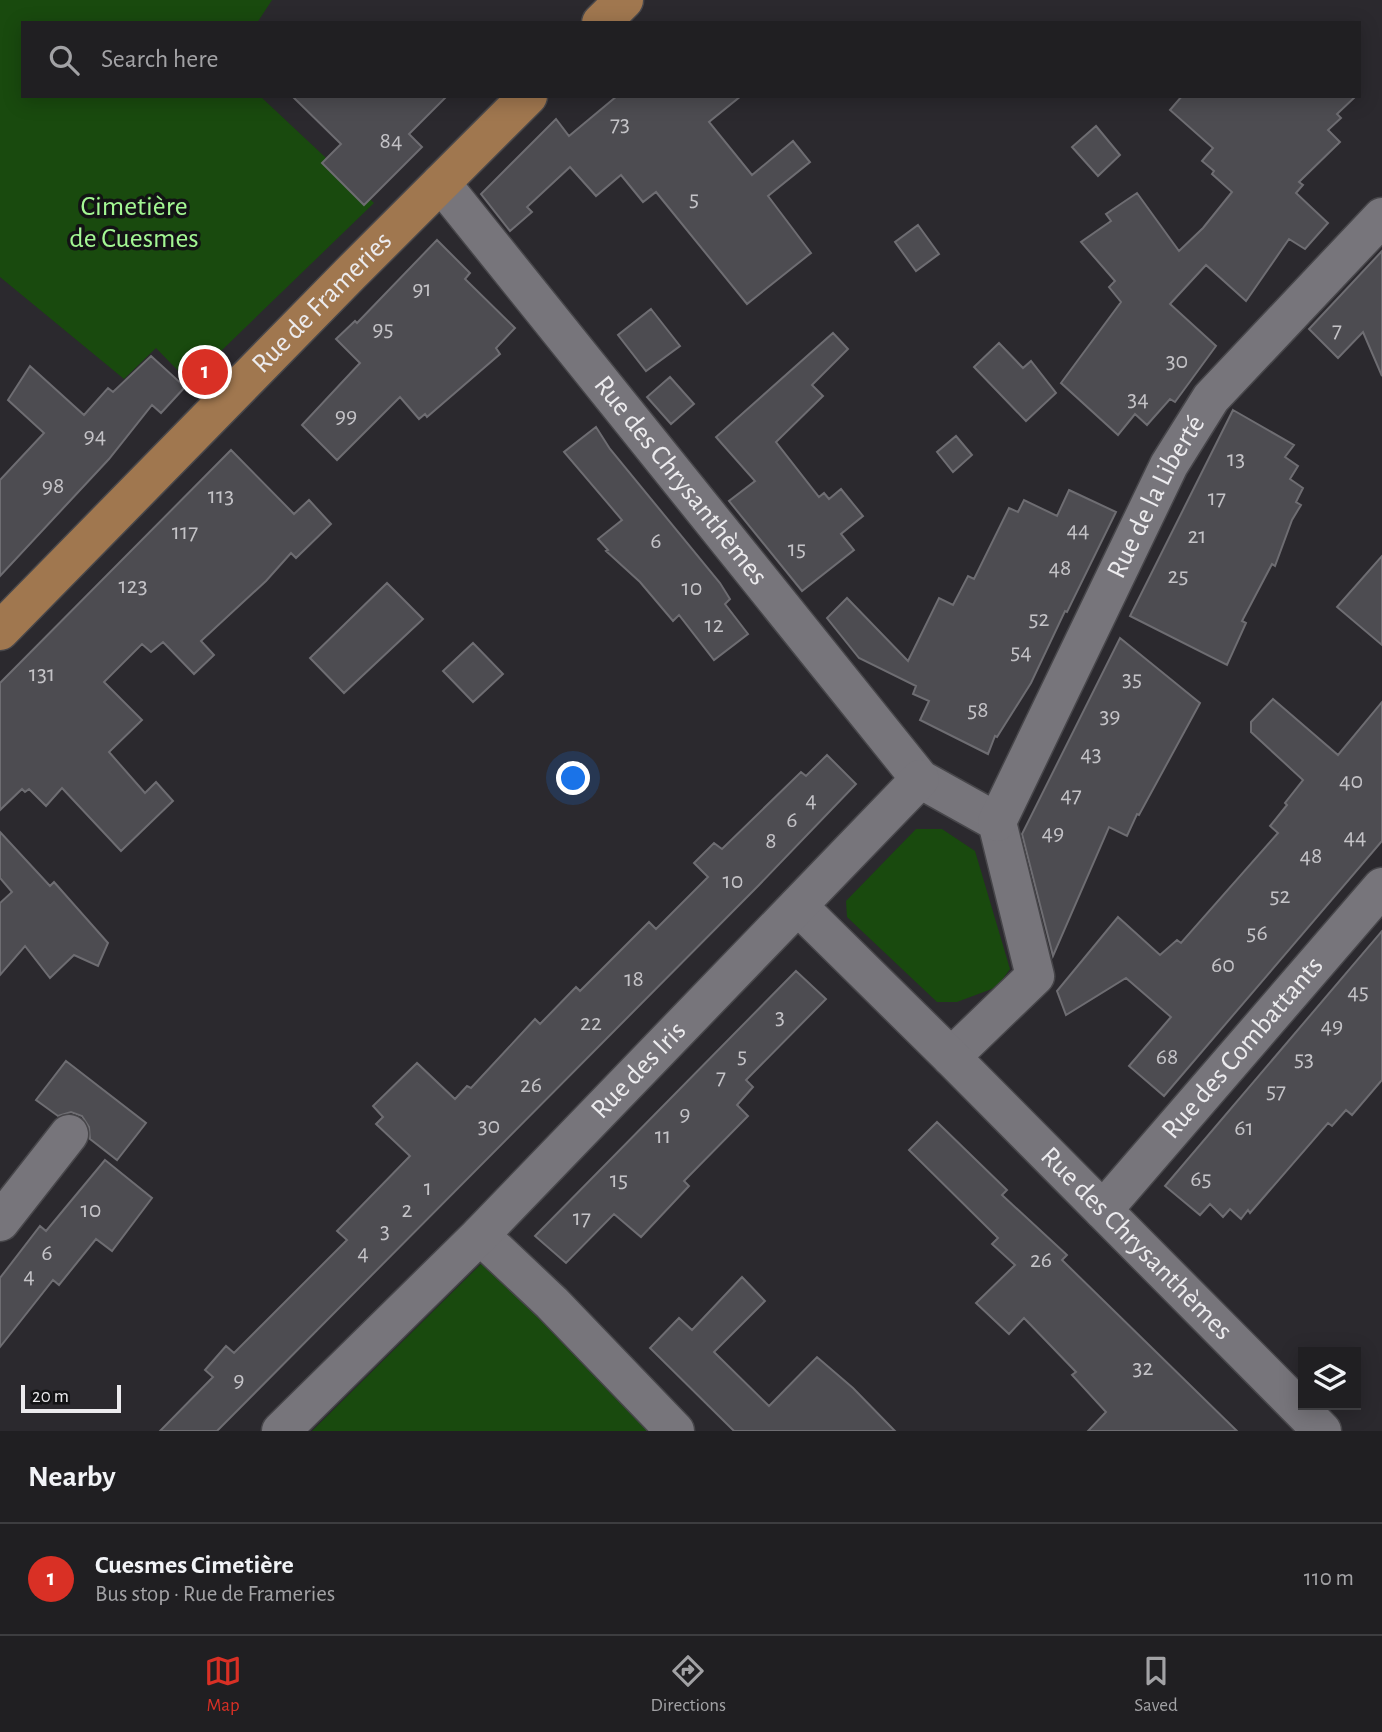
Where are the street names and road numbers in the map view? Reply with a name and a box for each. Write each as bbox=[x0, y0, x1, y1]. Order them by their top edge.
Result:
street label: Rue de Frameries bbox=[247, 227, 397, 379]
street label: Rue des Chrysanthèmes bbox=[588, 371, 772, 590]
street label: Rue de la Liberté bbox=[1103, 411, 1210, 583]
street label: Rue des Combattants bbox=[1157, 952, 1329, 1145]
street label: Rue des Iris bbox=[586, 1017, 691, 1124]
street label: Rue des Chrysanthèmes bbox=[1035, 1142, 1237, 1346]

